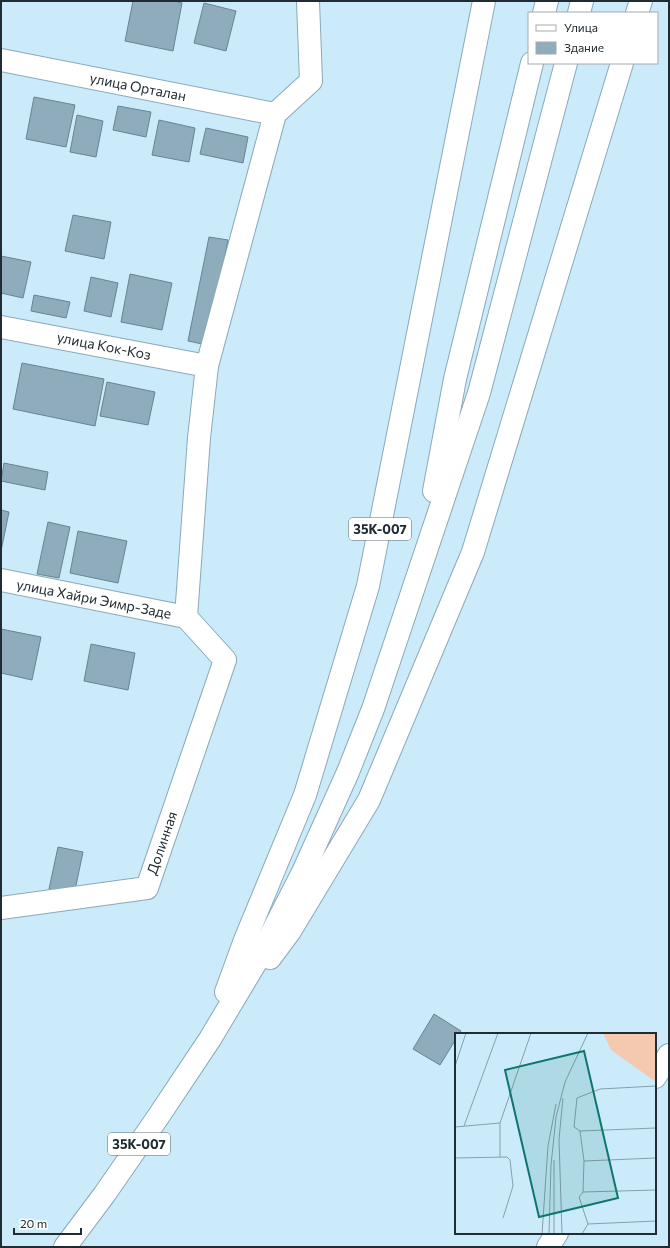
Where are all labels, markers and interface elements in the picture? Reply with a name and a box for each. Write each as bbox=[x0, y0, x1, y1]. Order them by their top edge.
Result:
legend bbox=[528, 12, 658, 64]
text: Улица bbox=[564, 20, 598, 34]
text: Здание bbox=[564, 40, 604, 54]
street label: улица Орталан bbox=[89, 69, 188, 104]
street label: улица Кок-Коз bbox=[56, 328, 153, 363]
road number: 35К-007 bbox=[349, 518, 411, 540]
street label: улица Хайри Эимр-Заде bbox=[15, 575, 173, 622]
street label: Долинная bbox=[143, 809, 180, 877]
inset map bbox=[455, 1033, 656, 1234]
road number: 35К-007 bbox=[108, 1133, 170, 1155]
scale bar bbox=[14, 1210, 81, 1236]
text: 20 m bbox=[20, 1216, 47, 1230]

